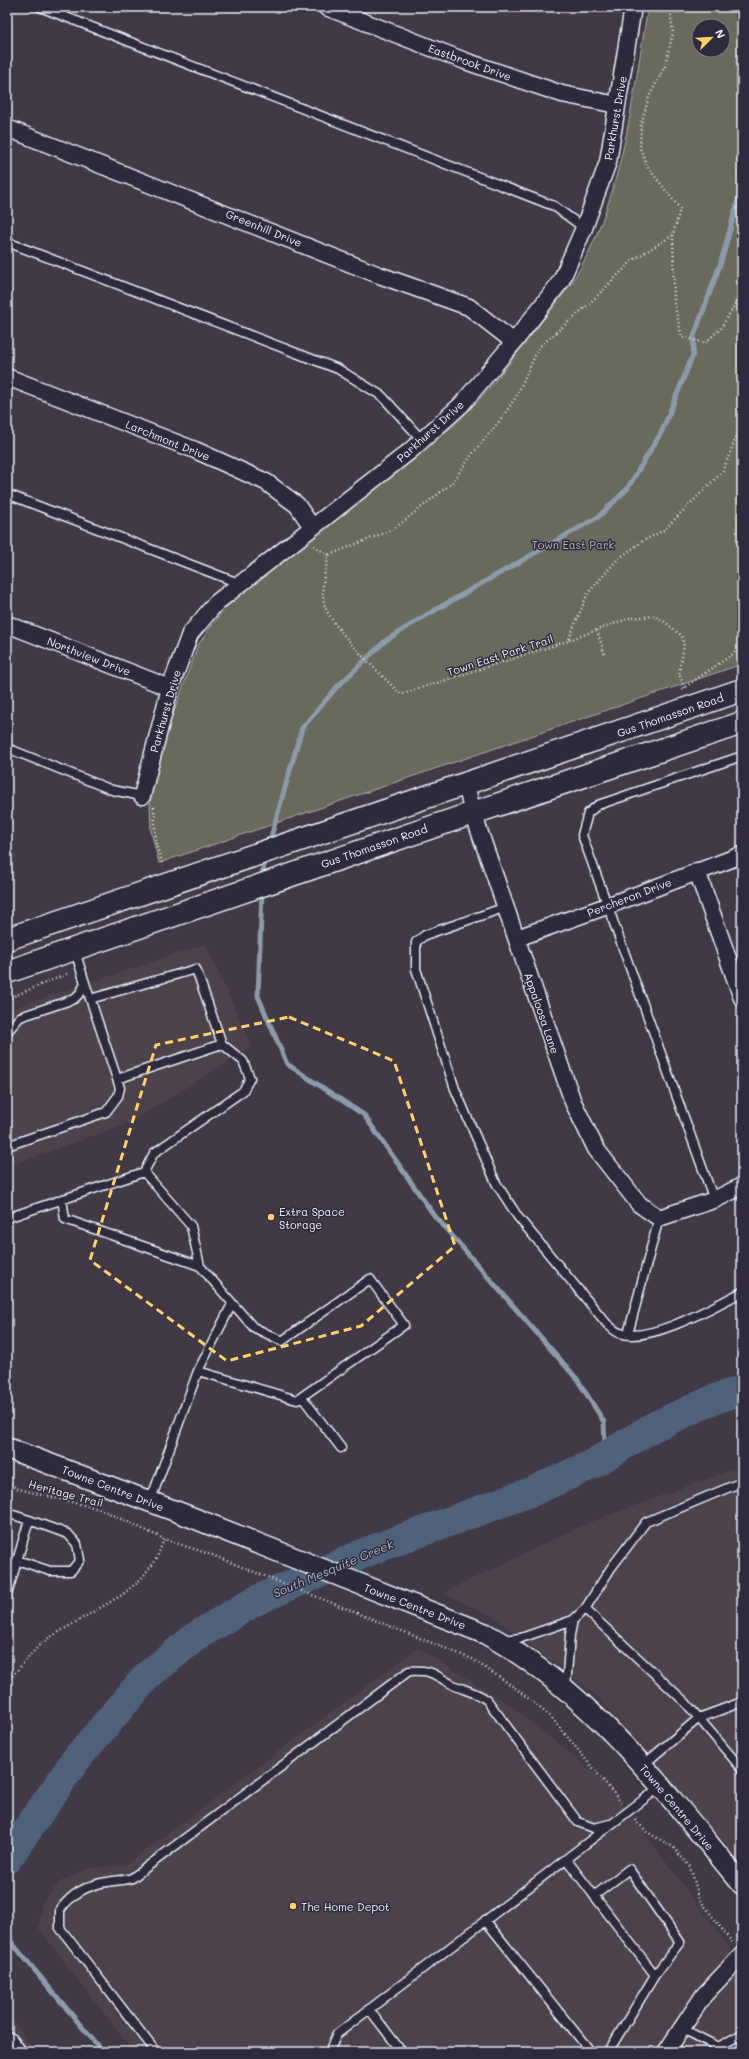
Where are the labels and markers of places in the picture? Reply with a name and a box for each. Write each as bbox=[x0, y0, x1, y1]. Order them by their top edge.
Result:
place label: Extra Space Storage bbox=[279, 1204, 345, 1232]
marker: Extra Space Storage bbox=[266, 1212, 276, 1222]
place label: The Home Depot bbox=[301, 1899, 390, 1914]
marker: The Home Depot bbox=[288, 1901, 298, 1911]

